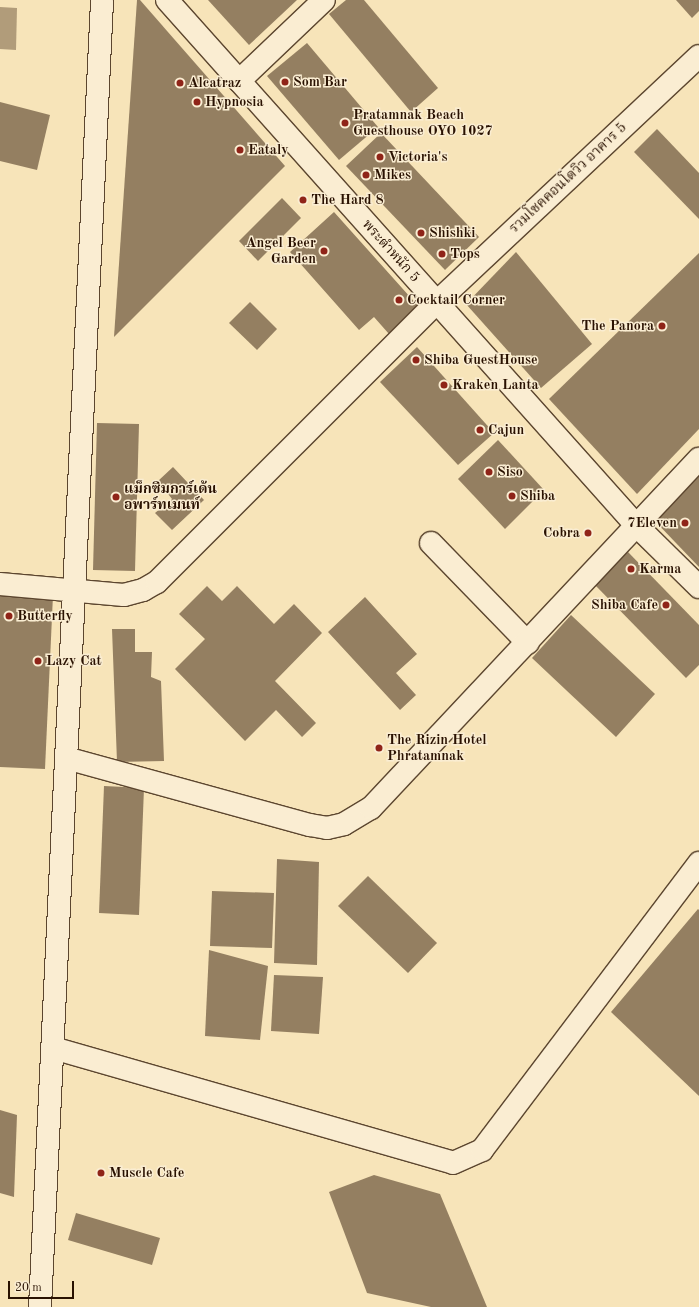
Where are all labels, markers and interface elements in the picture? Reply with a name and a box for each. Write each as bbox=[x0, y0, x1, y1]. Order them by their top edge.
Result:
place label: Som Bar bbox=[293, 74, 347, 90]
place label: Alcatraz bbox=[188, 75, 241, 91]
marker: Som Bar bbox=[280, 77, 290, 87]
marker: Alcatraz bbox=[175, 78, 185, 88]
place label: Hypnosia bbox=[205, 94, 264, 110]
marker: Hypnosia bbox=[192, 97, 202, 107]
place label: Pratamnak Beach Guesthouse OYO 1027 bbox=[353, 107, 493, 140]
marker: Pratamnak Beach Guesthouse OYO 1027 bbox=[340, 118, 350, 128]
street label: รวมโชคคอนโดวิว อาคาร 5 bbox=[506, 119, 630, 237]
place label: Eataly bbox=[248, 142, 289, 158]
marker: Eataly bbox=[235, 145, 245, 155]
place label: Victoria's bbox=[388, 149, 447, 165]
marker: Victoria's bbox=[375, 152, 385, 162]
place label: Mikes bbox=[374, 167, 411, 183]
marker: Mikes bbox=[361, 170, 371, 180]
place label: The Hard 8 bbox=[311, 192, 384, 208]
marker: The Hard 8 bbox=[298, 195, 308, 205]
street label: พระตำหนัก 5 bbox=[359, 216, 423, 286]
place label: Shishki bbox=[429, 225, 476, 241]
marker: Shishki bbox=[416, 228, 426, 238]
place label: Angel Beer Garden bbox=[246, 235, 316, 268]
marker: Angel Beer Garden bbox=[319, 246, 329, 256]
place label: Tops bbox=[450, 246, 480, 262]
marker: Tops bbox=[437, 249, 447, 259]
place label: Cocktail Corner bbox=[407, 292, 505, 308]
marker: Cocktail Corner bbox=[394, 295, 404, 305]
place label: The Panora bbox=[581, 318, 654, 334]
marker: The Panora bbox=[657, 321, 667, 331]
place label: Shiba GuestHouse bbox=[424, 352, 538, 368]
marker: Shiba GuestHouse bbox=[411, 355, 421, 365]
place label: Kraken Lanta bbox=[452, 377, 539, 393]
marker: Kraken Lanta bbox=[439, 380, 449, 390]
place label: Cajun bbox=[488, 422, 524, 438]
marker: Cajun bbox=[475, 425, 485, 435]
place label: Siso bbox=[497, 464, 523, 480]
marker: Siso bbox=[484, 467, 494, 477]
place label: แม็กซิมการ์เด้น อพาร์ทเมนท์ bbox=[124, 481, 217, 514]
place label: Shiba bbox=[520, 488, 555, 504]
marker: Shiba bbox=[507, 491, 517, 501]
marker: แม็กซิมการ์เด้น อพาร์ทเมนท์ bbox=[111, 492, 121, 502]
place label: 7Eleven bbox=[627, 515, 677, 531]
marker: 7Eleven bbox=[680, 518, 690, 528]
place label: Cobra bbox=[543, 525, 580, 541]
marker: Cobra bbox=[583, 528, 593, 538]
place label: Karma bbox=[639, 561, 681, 577]
marker: Karma bbox=[626, 564, 636, 574]
place label: Shiba Cafe bbox=[591, 597, 658, 613]
marker: Shiba Cafe bbox=[661, 600, 671, 610]
place label: Butterfly bbox=[17, 608, 73, 624]
marker: Butterfly bbox=[4, 611, 14, 621]
place label: Lazy Cat bbox=[46, 653, 102, 669]
marker: Lazy Cat bbox=[33, 656, 43, 666]
place label: The Rizin Hotel Phratamnak bbox=[387, 732, 487, 764]
marker: The Rizin Hotel Phratamnak bbox=[374, 743, 384, 753]
place label: Muscle Cafe bbox=[109, 1165, 184, 1181]
marker: Muscle Cafe bbox=[96, 1168, 106, 1178]
scale bar bbox=[10, 1273, 76, 1299]
text: 20 m bbox=[15, 1282, 42, 1294]

